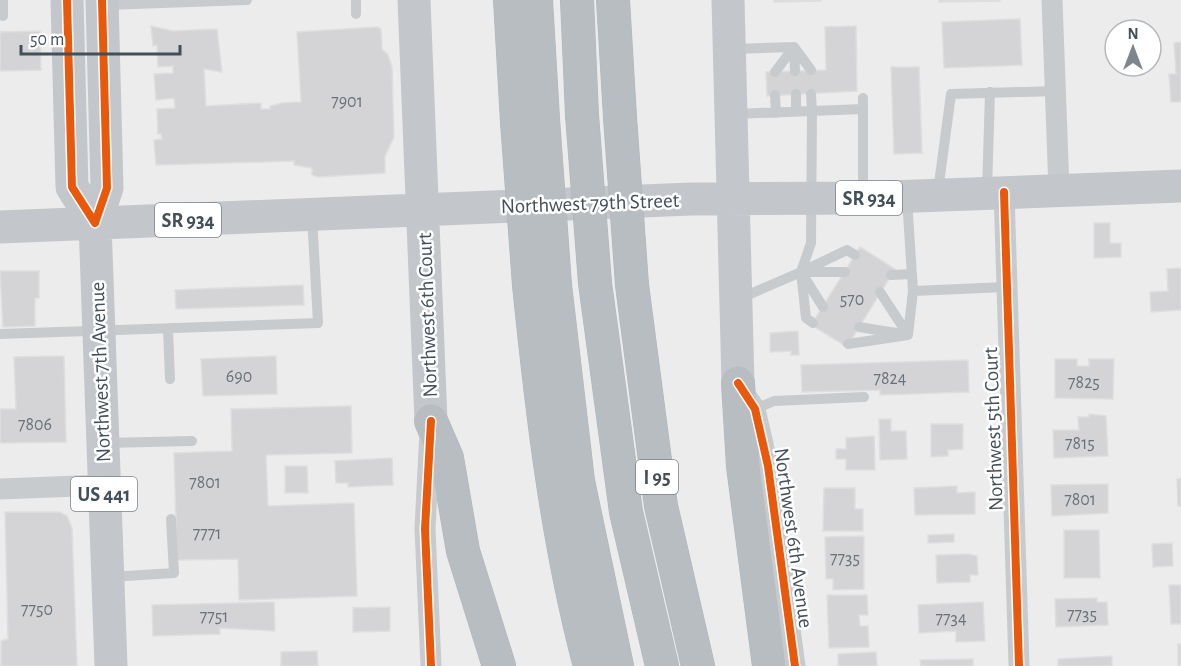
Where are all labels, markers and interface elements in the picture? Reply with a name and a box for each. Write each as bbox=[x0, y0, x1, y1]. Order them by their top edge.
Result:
scale bar bbox=[21, 18, 180, 56]
north arrow bbox=[1103, 18, 1163, 78]
text: N bbox=[1127, 26, 1139, 42]
text: 50 m bbox=[30, 31, 64, 49]
house number: 7901 bbox=[331, 93, 363, 111]
road number: SR 934 bbox=[836, 181, 902, 215]
street label: Northwest 79th Street bbox=[500, 190, 680, 217]
road number: SR 934 bbox=[155, 203, 221, 237]
street label: Northwest 6th Court bbox=[414, 232, 441, 398]
street label: Northwest 7th Avenue bbox=[87, 281, 114, 463]
house number: 570 bbox=[840, 291, 864, 309]
street label: Northwest 5th Court bbox=[980, 346, 1007, 511]
house number: 690 bbox=[226, 368, 252, 386]
house number: 7824 bbox=[874, 370, 907, 388]
house number: 7825 bbox=[1068, 374, 1100, 392]
house number: 7806 bbox=[18, 416, 52, 434]
house number: 7815 bbox=[1065, 435, 1095, 453]
street label: Northwest 6th Avenue bbox=[770, 447, 817, 629]
road number: I 95 bbox=[636, 460, 678, 494]
house number: 7801 bbox=[189, 474, 221, 492]
road number: US 441 bbox=[71, 477, 137, 511]
house number: 7801 bbox=[1064, 491, 1096, 509]
house number: 7771 bbox=[193, 525, 221, 543]
house number: 7735 bbox=[830, 550, 860, 568]
house number: 7750 bbox=[21, 601, 53, 619]
house number: 7735 bbox=[1067, 606, 1097, 624]
house number: 7751 bbox=[200, 608, 228, 626]
house number: 7734 bbox=[935, 610, 967, 628]

